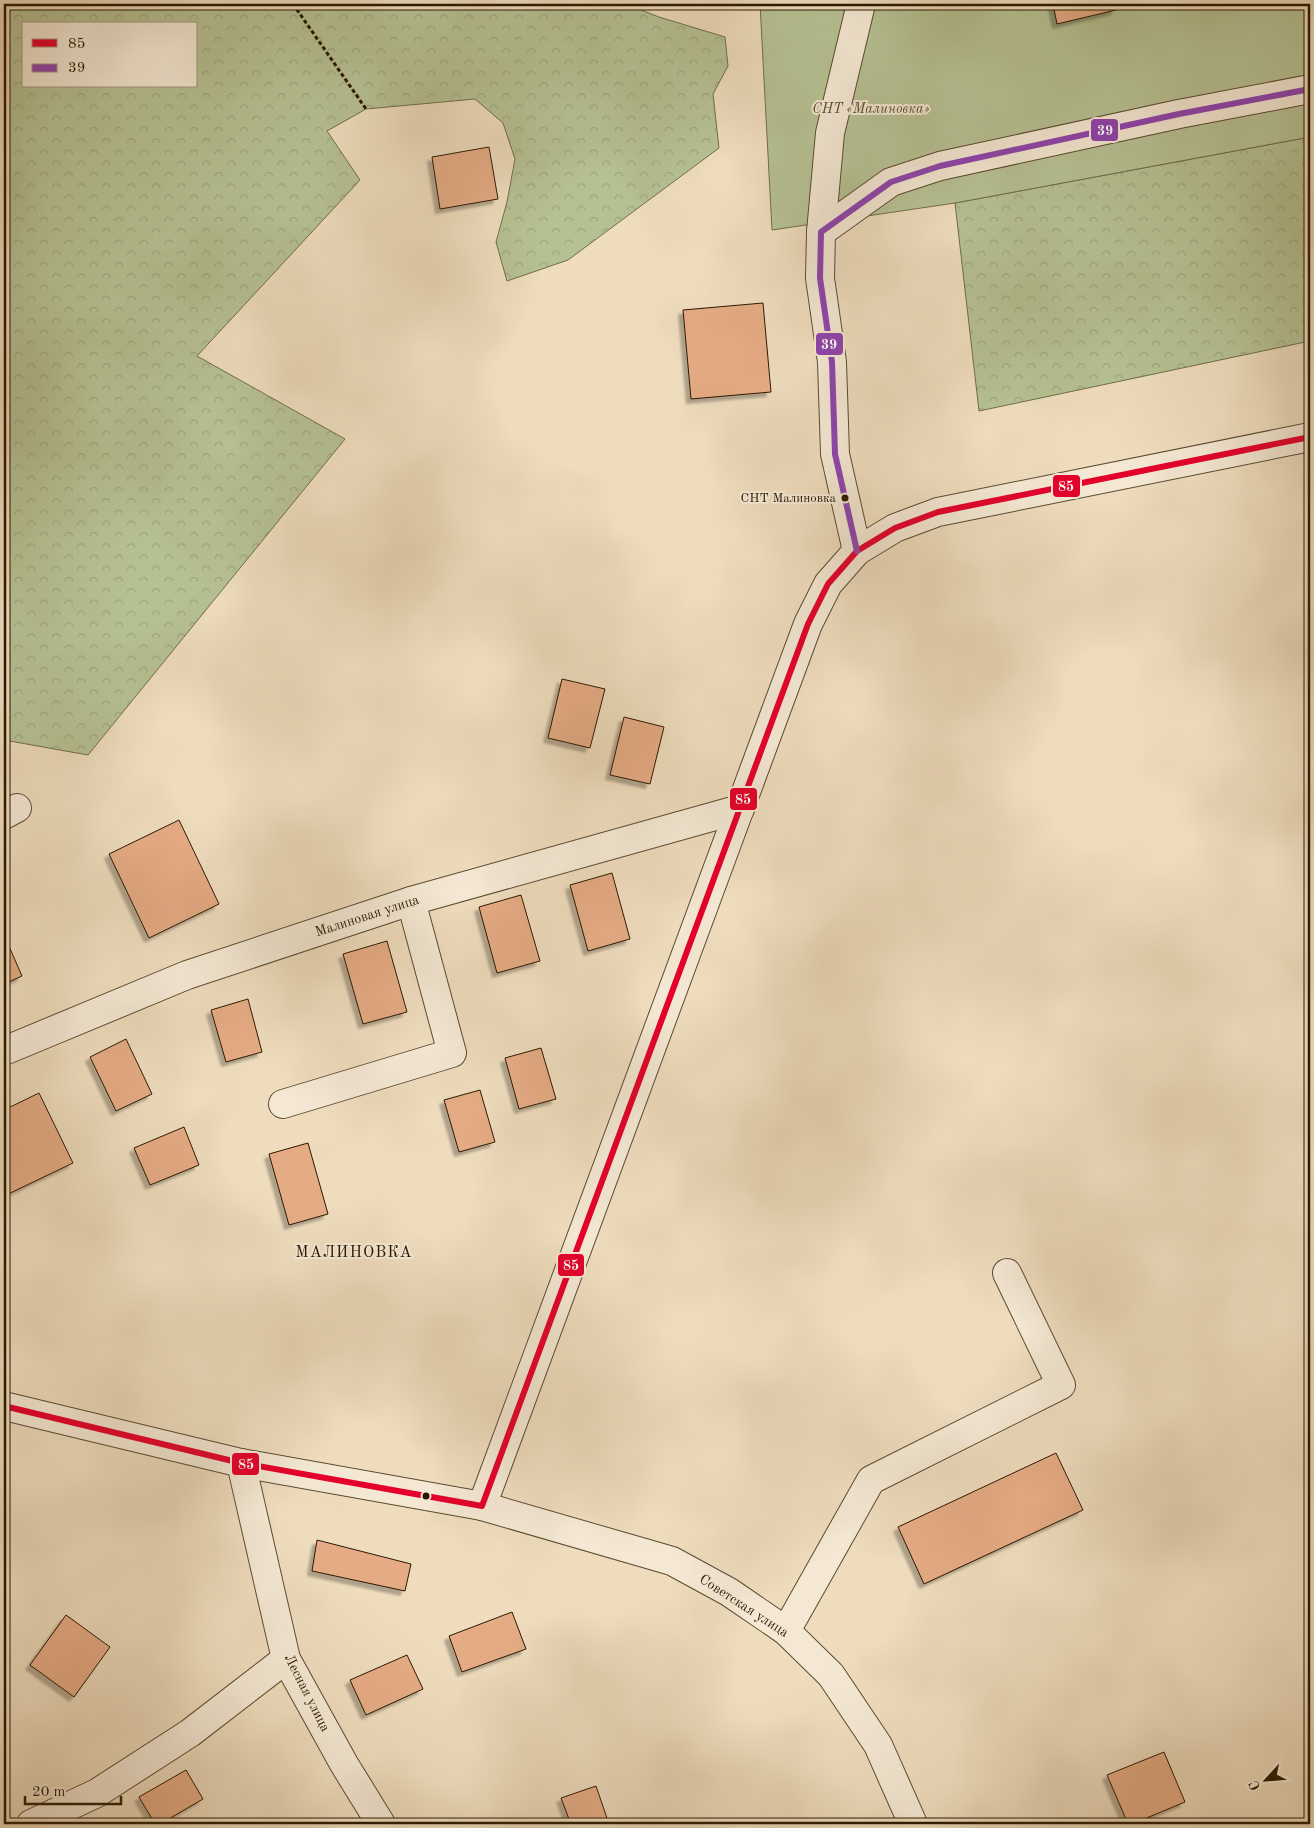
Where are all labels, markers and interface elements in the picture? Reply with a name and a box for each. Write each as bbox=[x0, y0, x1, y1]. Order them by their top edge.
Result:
legend bbox=[22, 22, 198, 88]
text: 85 bbox=[68, 37, 85, 52]
text: 39 bbox=[68, 61, 85, 76]
park label: СНТ «Малиновка» bbox=[812, 102, 930, 116]
line badge: 39 bbox=[1090, 118, 1119, 142]
text: 39 bbox=[1097, 124, 1113, 138]
line badge: 39 bbox=[815, 332, 844, 356]
text: 39 bbox=[821, 338, 837, 352]
line badge: 85 bbox=[1052, 474, 1081, 498]
text: 85 bbox=[1058, 480, 1074, 494]
place label: СНТ Малиновка bbox=[741, 492, 837, 505]
marker: СНТ Малиновка bbox=[840, 493, 850, 503]
line badge: 85 bbox=[729, 787, 758, 811]
text: 85 bbox=[735, 793, 751, 807]
street label: Малиновая улица bbox=[313, 893, 421, 939]
district label: МАЛИНОВКА bbox=[295, 1245, 413, 1261]
line badge: 85 bbox=[557, 1253, 585, 1277]
text: 85 bbox=[563, 1259, 579, 1273]
line badge: 85 bbox=[231, 1452, 260, 1476]
text: 85 bbox=[238, 1458, 254, 1472]
unlabelled marker bbox=[421, 1491, 431, 1501]
street label: Советская улица bbox=[697, 1572, 791, 1640]
street label: Лесная улица bbox=[281, 1652, 333, 1734]
north arrow bbox=[1242, 1756, 1292, 1806]
scale bar bbox=[25, 1773, 121, 1805]
text: С bbox=[1247, 1778, 1264, 1792]
text: 20 m bbox=[32, 1785, 66, 1800]

